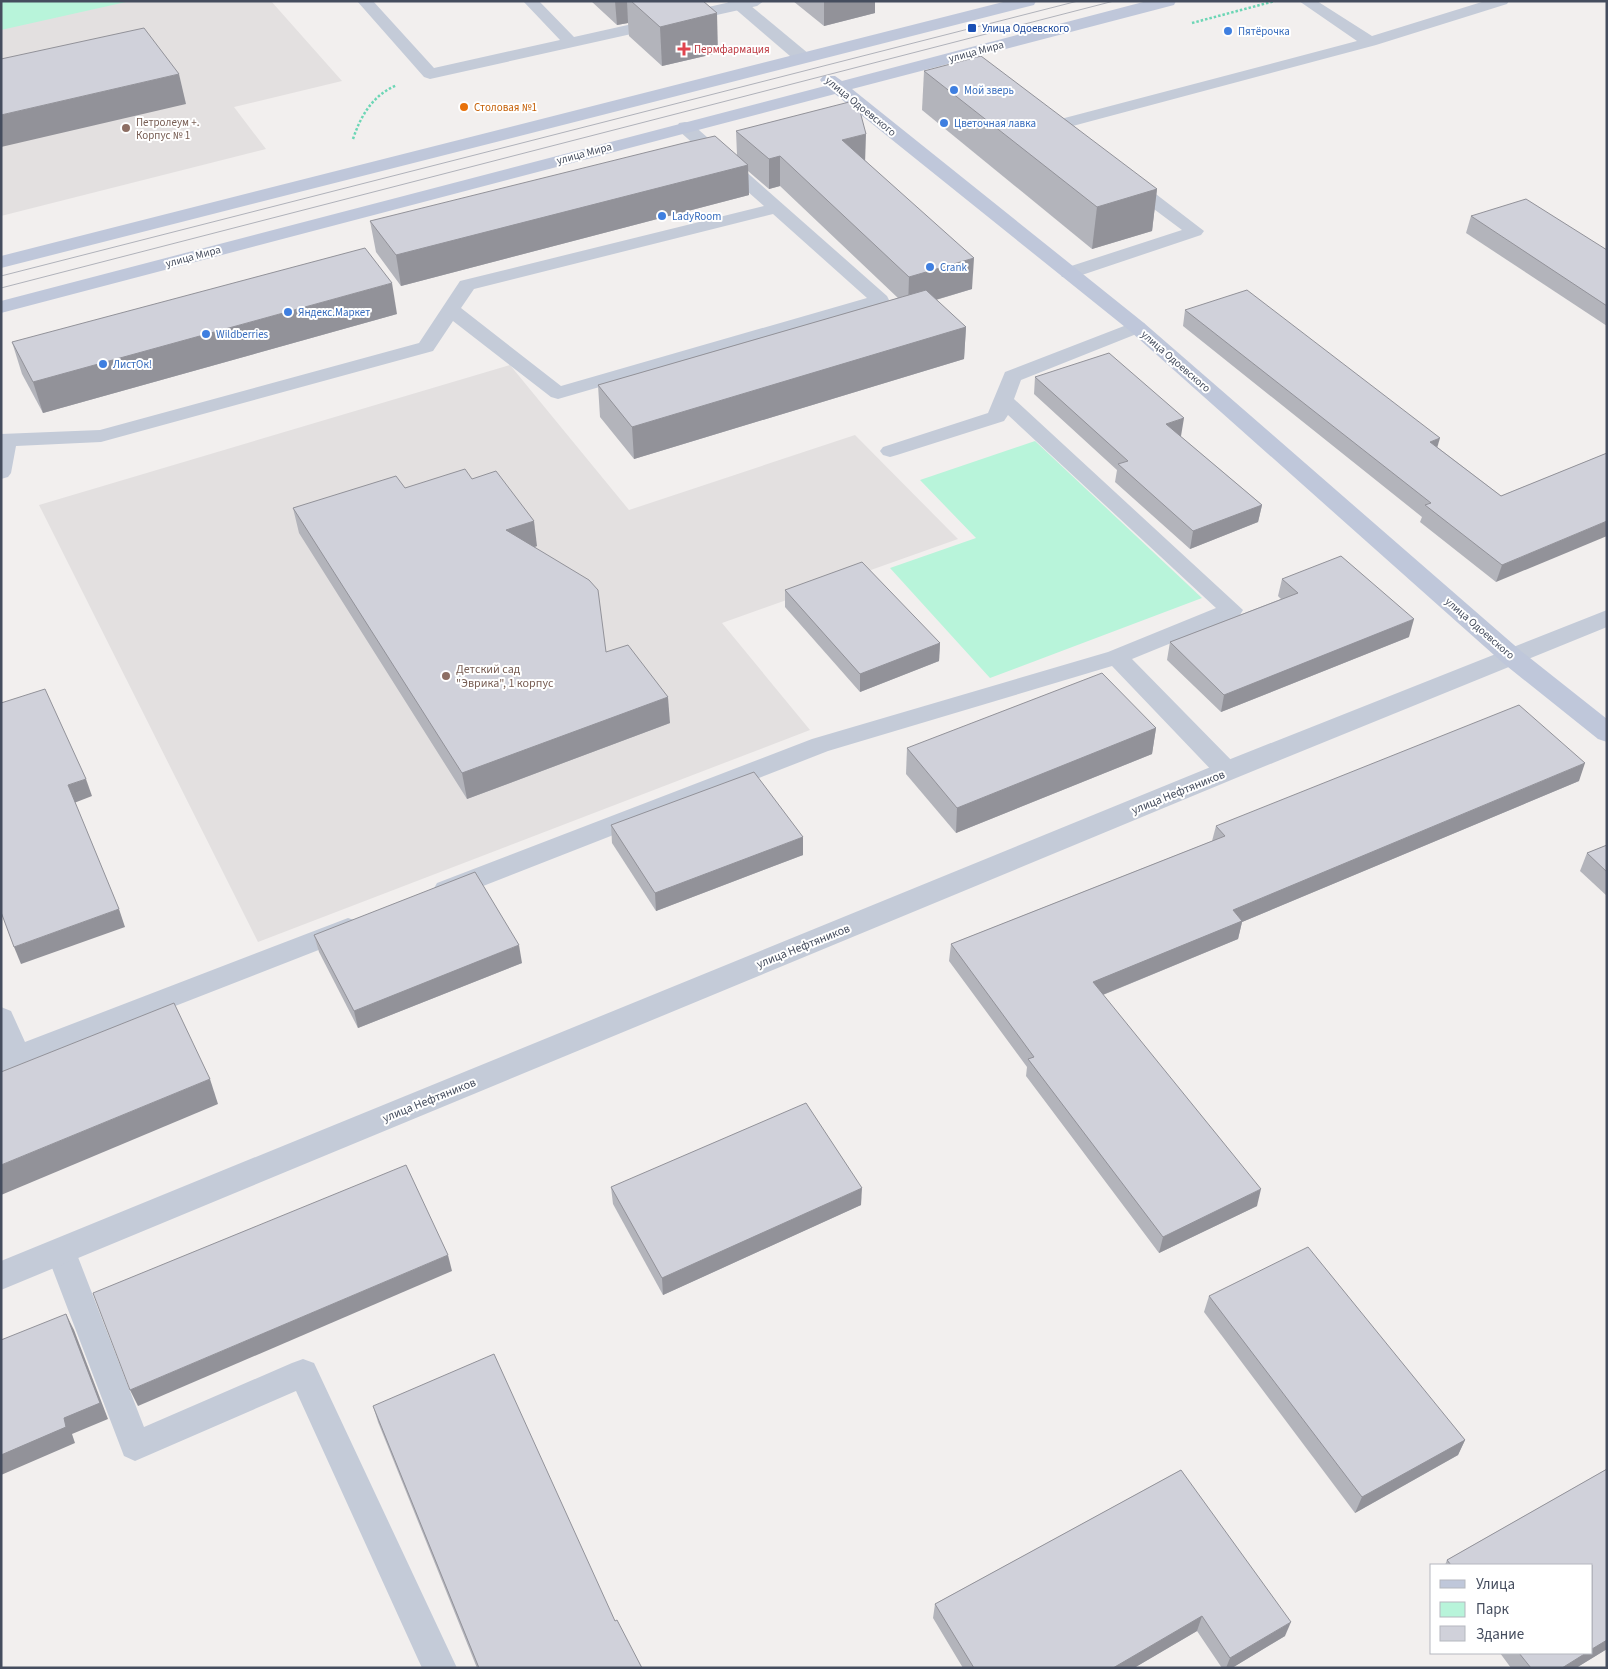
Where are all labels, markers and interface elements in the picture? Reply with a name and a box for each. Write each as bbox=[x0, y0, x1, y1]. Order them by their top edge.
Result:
place label: Улица Одоевского bbox=[982, 21, 1069, 36]
marker: Улица Одоевского bbox=[966, 22, 978, 34]
place label: Пятёрочка bbox=[1238, 24, 1290, 39]
marker: Пятёрочка bbox=[1222, 25, 1234, 37]
street label: улица Мира bbox=[947, 37, 1005, 66]
place label: Пермфармация bbox=[694, 42, 770, 57]
marker: Пермфармация bbox=[678, 43, 690, 55]
street label: улица Одоевского bbox=[822, 73, 899, 140]
place label: Мой зверь bbox=[964, 83, 1014, 98]
marker: Мой зверь bbox=[948, 84, 960, 96]
place label: Столовая №1 bbox=[474, 100, 537, 115]
marker: Столовая №1 bbox=[458, 101, 470, 113]
place label: Петролеум +. Корпус № 1 bbox=[136, 115, 200, 143]
place label: Цветочная лавка bbox=[954, 116, 1036, 131]
marker: Цветочная лавка bbox=[938, 117, 950, 129]
marker: Петролеум +. Корпус № 1 bbox=[120, 122, 132, 134]
street label: улица Мира bbox=[555, 139, 613, 168]
place label: LadyRoom bbox=[672, 209, 721, 224]
marker: LadyRoom bbox=[656, 210, 668, 222]
street label: улица Мира bbox=[164, 242, 222, 271]
place label: Crank bbox=[940, 260, 967, 275]
marker: Crank bbox=[924, 261, 936, 273]
place label: Яндекс.Маркет bbox=[298, 305, 370, 320]
marker: Яндекс.Маркет bbox=[282, 306, 294, 318]
place label: Wildberries bbox=[216, 327, 269, 342]
street label: улица Одоевского bbox=[1138, 327, 1214, 396]
marker: Wildberries bbox=[200, 328, 212, 340]
place label: ЛистОк! bbox=[113, 357, 152, 372]
marker: ЛистОк! bbox=[97, 358, 109, 370]
street label: улица Одоевского bbox=[1442, 594, 1518, 663]
place label: Детский сад "Эврика", 1 корпус bbox=[456, 661, 554, 692]
marker: Детский сад "Эврика", 1 корпус bbox=[440, 670, 452, 682]
street label: улица Нефтяников bbox=[1129, 766, 1227, 819]
street label: улица Нефтяников bbox=[754, 920, 852, 973]
street label: улица Нефтяников bbox=[380, 1074, 478, 1127]
legend bbox=[1430, 1564, 1593, 1654]
text: Улица bbox=[1476, 1574, 1515, 1595]
text: Парк bbox=[1476, 1599, 1510, 1620]
text: Здание bbox=[1476, 1624, 1524, 1645]

